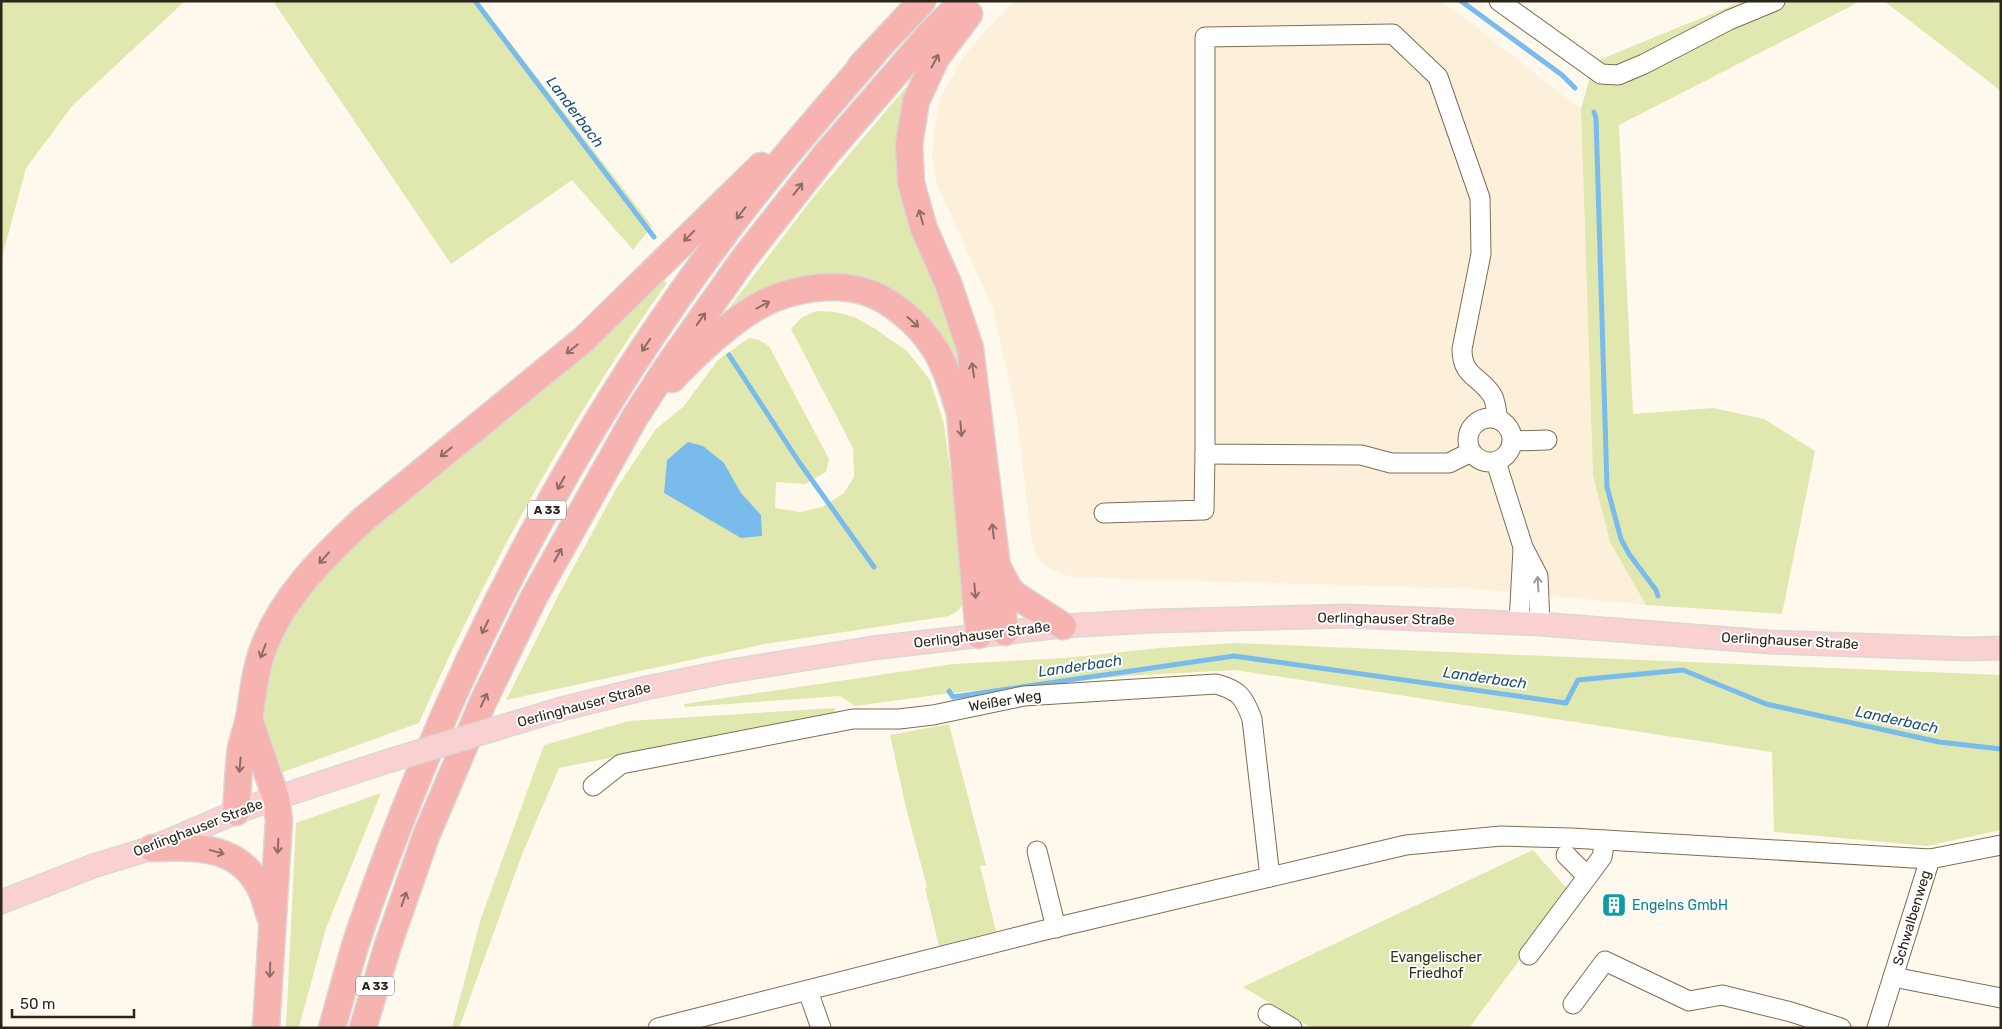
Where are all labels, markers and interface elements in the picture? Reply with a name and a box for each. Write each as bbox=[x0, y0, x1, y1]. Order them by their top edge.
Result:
one-way arrow bbox=[930, 54, 940, 69]
water label: Landerbach bbox=[542, 73, 608, 151]
one-way arrow bbox=[793, 182, 804, 195]
one-way arrow bbox=[736, 206, 747, 219]
one-way arrow bbox=[915, 210, 925, 226]
one-way arrow bbox=[684, 230, 696, 242]
one-way arrow bbox=[755, 300, 770, 309]
one-way arrow bbox=[696, 312, 706, 326]
one-way arrow bbox=[906, 317, 919, 328]
one-way arrow bbox=[641, 337, 651, 351]
one-way arrow bbox=[566, 343, 579, 354]
one-way arrow bbox=[968, 363, 978, 379]
one-way arrow bbox=[956, 420, 966, 436]
one-way arrow bbox=[440, 446, 453, 457]
one-way arrow bbox=[556, 475, 566, 490]
road number: A 33 bbox=[528, 500, 566, 520]
one-way arrow bbox=[988, 524, 998, 540]
one-way arrow bbox=[553, 547, 563, 562]
one-way arrow bbox=[319, 551, 330, 564]
one-way arrow bbox=[1534, 576, 1543, 592]
one-way arrow bbox=[970, 582, 979, 598]
street label: Oerlinghauser Straße bbox=[1317, 609, 1455, 629]
street label: Oerlinghauser Straße bbox=[913, 618, 1051, 652]
one-way arrow bbox=[480, 619, 490, 634]
street label: Oerlinghauser Straße bbox=[1721, 629, 1859, 653]
one-way arrow bbox=[258, 643, 267, 658]
water label: Landerbach bbox=[1037, 651, 1123, 681]
water label: Landerbach bbox=[1442, 663, 1528, 693]
street label: Oerlinghauser Straße bbox=[515, 679, 653, 731]
street label: Weißer Weg bbox=[967, 687, 1043, 715]
one-way arrow bbox=[480, 692, 490, 707]
water label: Landerbach bbox=[1854, 702, 1940, 738]
one-way arrow bbox=[235, 757, 245, 773]
street label: Oerlinghauser Straße bbox=[131, 795, 265, 861]
one-way arrow bbox=[274, 838, 283, 854]
one-way arrow bbox=[209, 848, 225, 857]
street label: Schwalbenweg bbox=[1889, 868, 1935, 968]
one-way arrow bbox=[400, 892, 409, 907]
building icon: Engelns GmbH bbox=[1601, 892, 1627, 918]
place label: Engelns GmbH bbox=[1632, 897, 1728, 914]
park label: Evangelischer Friedhof bbox=[1390, 949, 1482, 982]
one-way arrow bbox=[265, 962, 275, 978]
road number: A 33 bbox=[356, 976, 394, 996]
scale bar bbox=[12, 986, 135, 1018]
text: 50 m bbox=[20, 995, 55, 1013]

